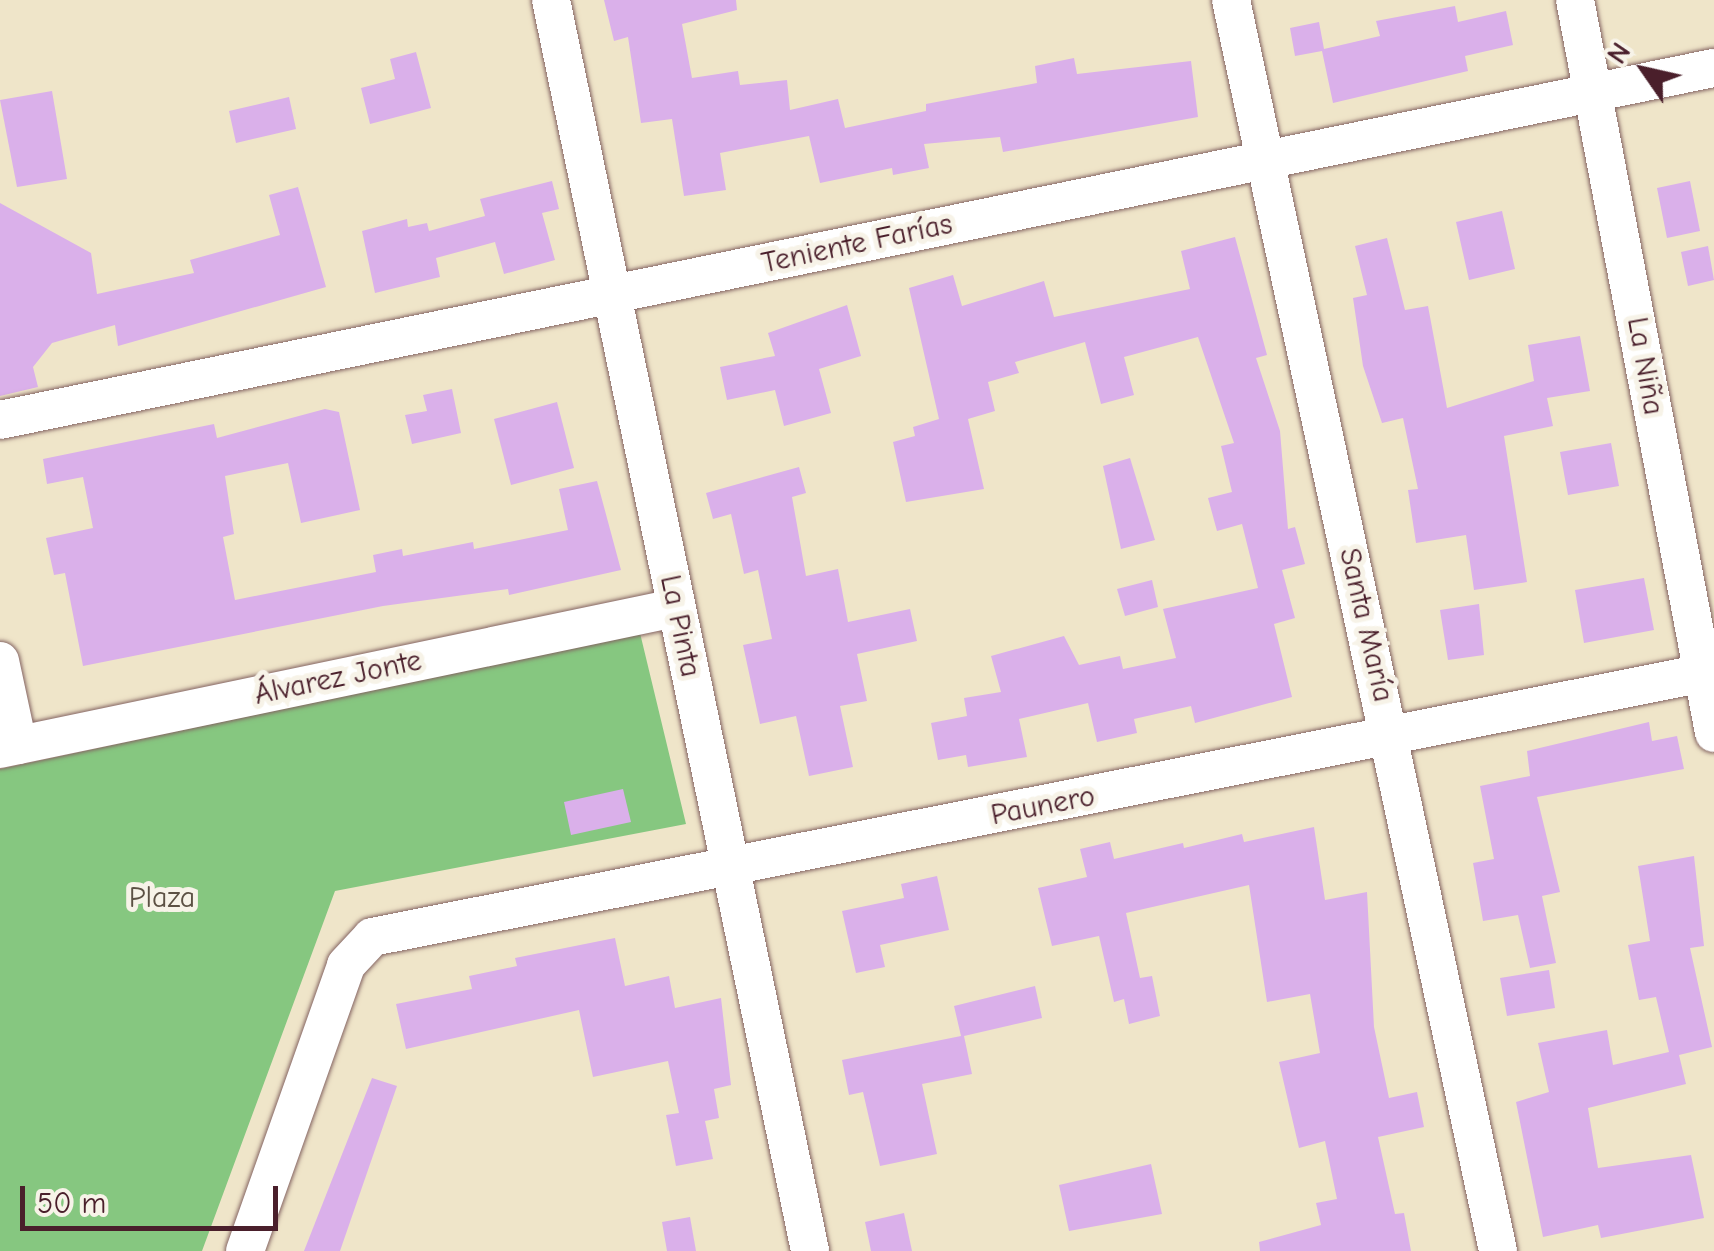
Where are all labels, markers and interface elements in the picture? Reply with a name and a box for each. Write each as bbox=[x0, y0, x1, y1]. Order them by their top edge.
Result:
north arrow bbox=[1594, 20, 1694, 120]
text: N bbox=[1601, 37, 1637, 70]
street label: Teniente Farías bbox=[758, 206, 956, 282]
street label: La Niña bbox=[1619, 314, 1671, 418]
street label: Santa María bbox=[1331, 545, 1401, 705]
street label: La Pinta bbox=[652, 572, 708, 680]
street label: Álvarez Jonte bbox=[251, 643, 425, 713]
street label: Paunero bbox=[988, 778, 1098, 834]
park label: Plaza bbox=[129, 880, 195, 916]
scale bar bbox=[25, 1166, 282, 1228]
text: 50 m bbox=[37, 1186, 106, 1221]

